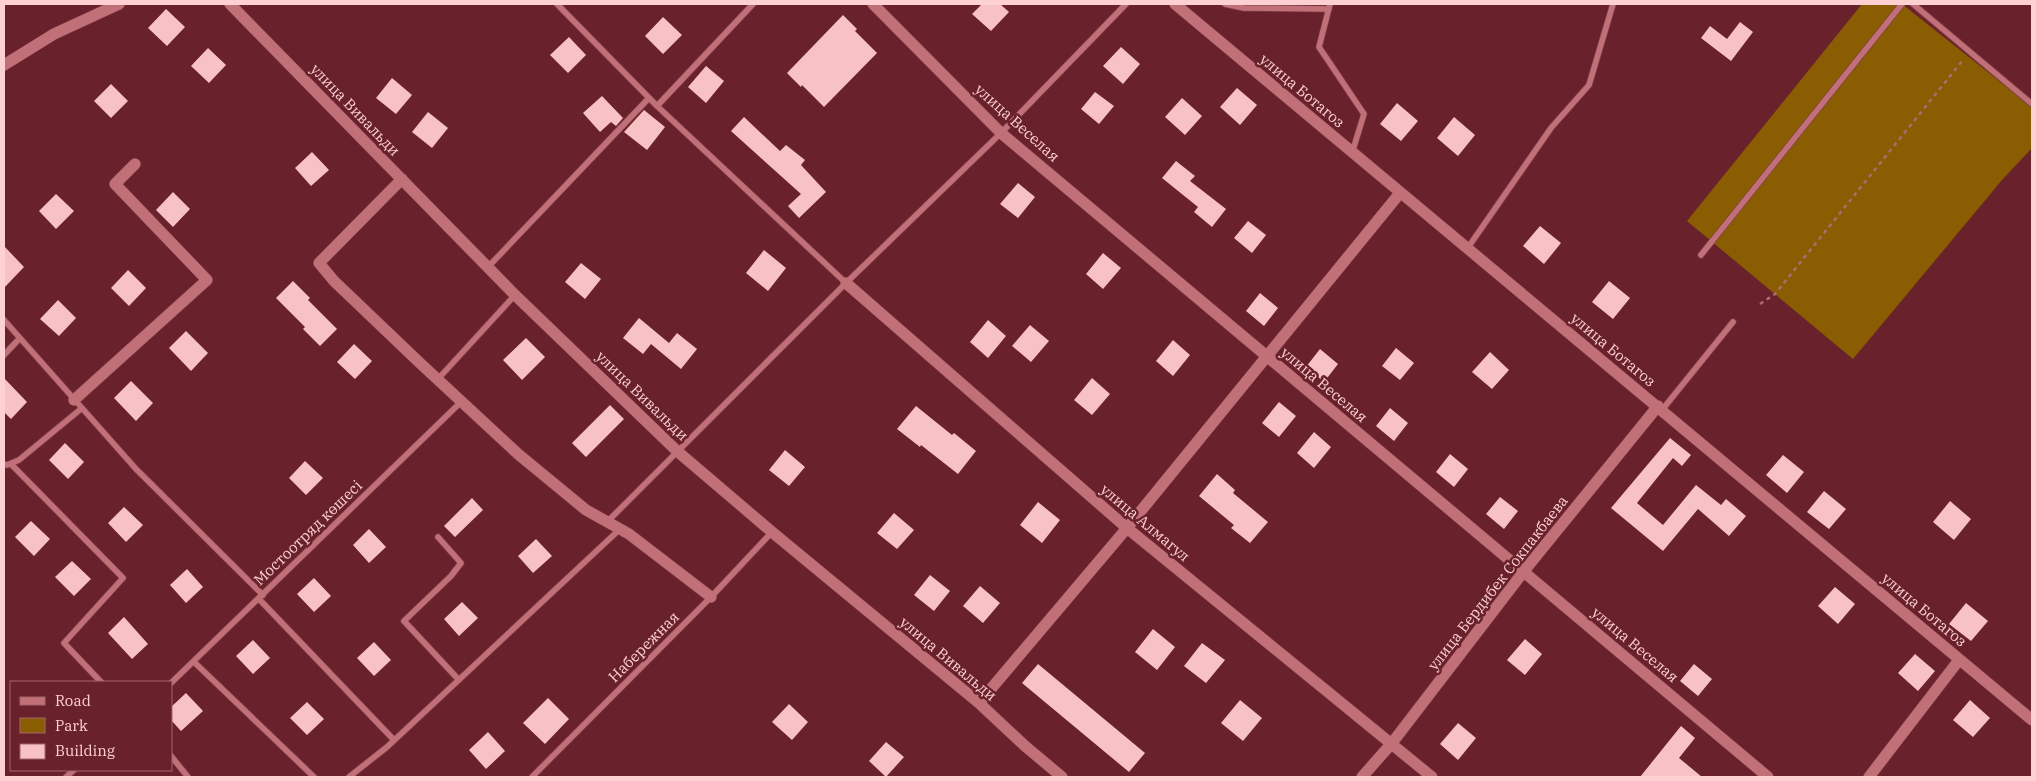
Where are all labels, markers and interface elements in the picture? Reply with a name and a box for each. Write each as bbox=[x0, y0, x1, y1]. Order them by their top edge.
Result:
street label: улица Ботагоз bbox=[1256, 50, 1349, 132]
street label: улица Вивальди bbox=[307, 60, 404, 160]
street label: улица Веселая bbox=[971, 80, 1064, 166]
street label: улица Ботагоз bbox=[1567, 309, 1660, 391]
street label: улица Веселая bbox=[1277, 343, 1372, 426]
street label: улица Вивальди bbox=[592, 347, 692, 445]
street label: Мостоотряд көшесі bbox=[250, 476, 366, 589]
street label: улица Алмагул bbox=[1097, 480, 1194, 566]
street label: улица Бердибек Сокпакбаева bbox=[1423, 491, 1572, 674]
street label: улица Ботагоз bbox=[1878, 569, 1971, 651]
street label: улица Веселая bbox=[1588, 603, 1683, 686]
street label: Набережная bbox=[604, 607, 683, 686]
street label: улица Вивальди bbox=[896, 612, 1001, 705]
legend bbox=[10, 681, 172, 771]
text: Road bbox=[55, 691, 91, 710]
text: Park bbox=[55, 716, 88, 735]
text: Building bbox=[55, 741, 115, 760]

